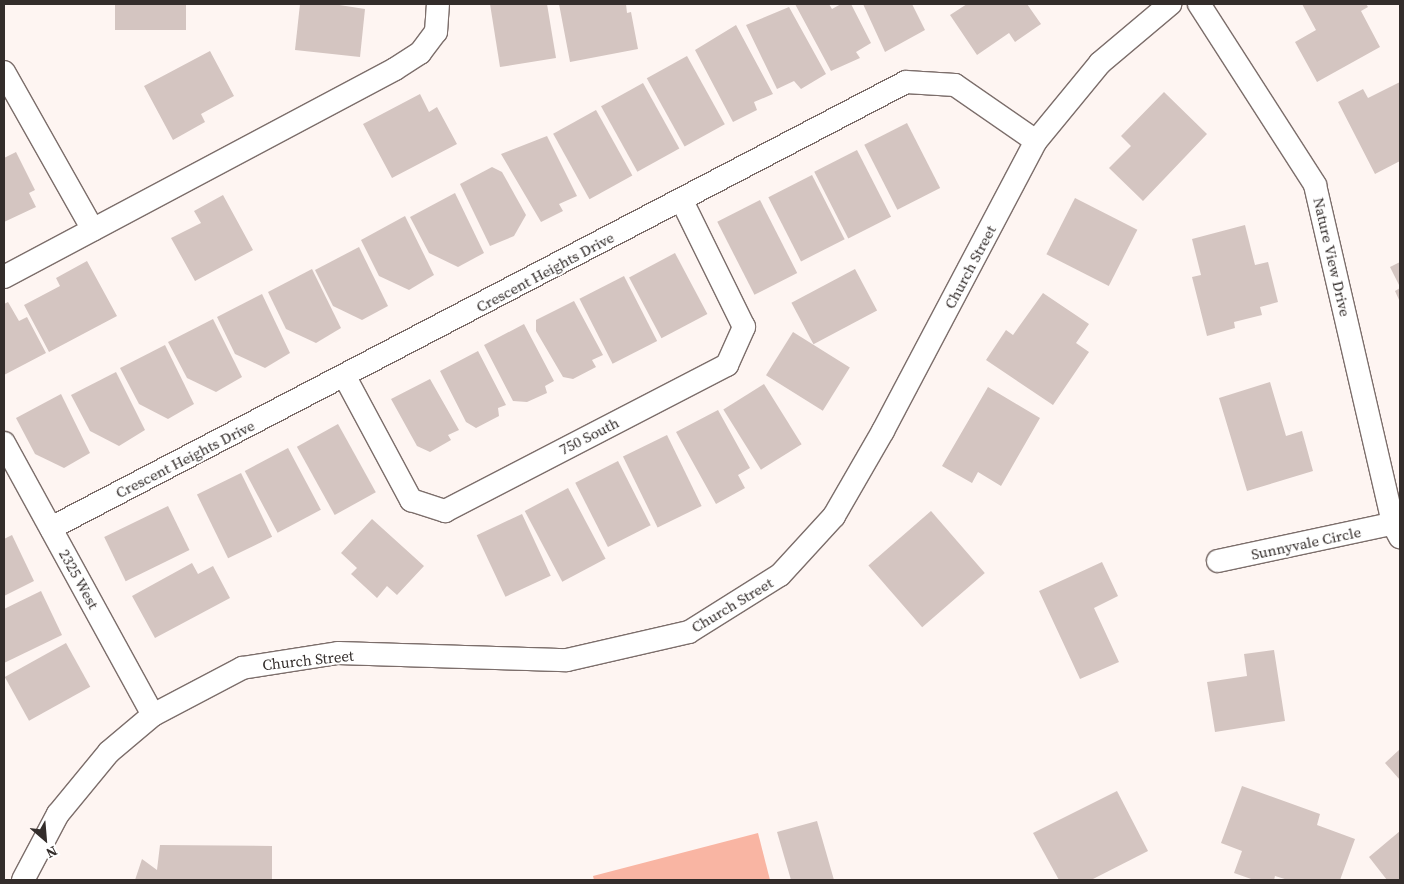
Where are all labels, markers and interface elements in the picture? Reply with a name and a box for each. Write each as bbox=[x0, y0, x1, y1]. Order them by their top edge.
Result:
street label: Nature View Drive bbox=[1309, 195, 1355, 319]
street label: Church Street bbox=[941, 222, 999, 312]
street label: Crescent Heights Drive bbox=[473, 228, 617, 316]
street label: 750 South bbox=[556, 413, 622, 459]
street label: Crescent Heights Drive bbox=[113, 416, 257, 502]
street label: Sunnyvale Circle bbox=[1249, 523, 1363, 563]
street label: 2325 West bbox=[55, 546, 103, 612]
street label: Church Street bbox=[688, 574, 776, 636]
street label: Church Street bbox=[261, 646, 355, 674]
north arrow bbox=[20, 814, 70, 864]
text: N bbox=[43, 841, 61, 864]

